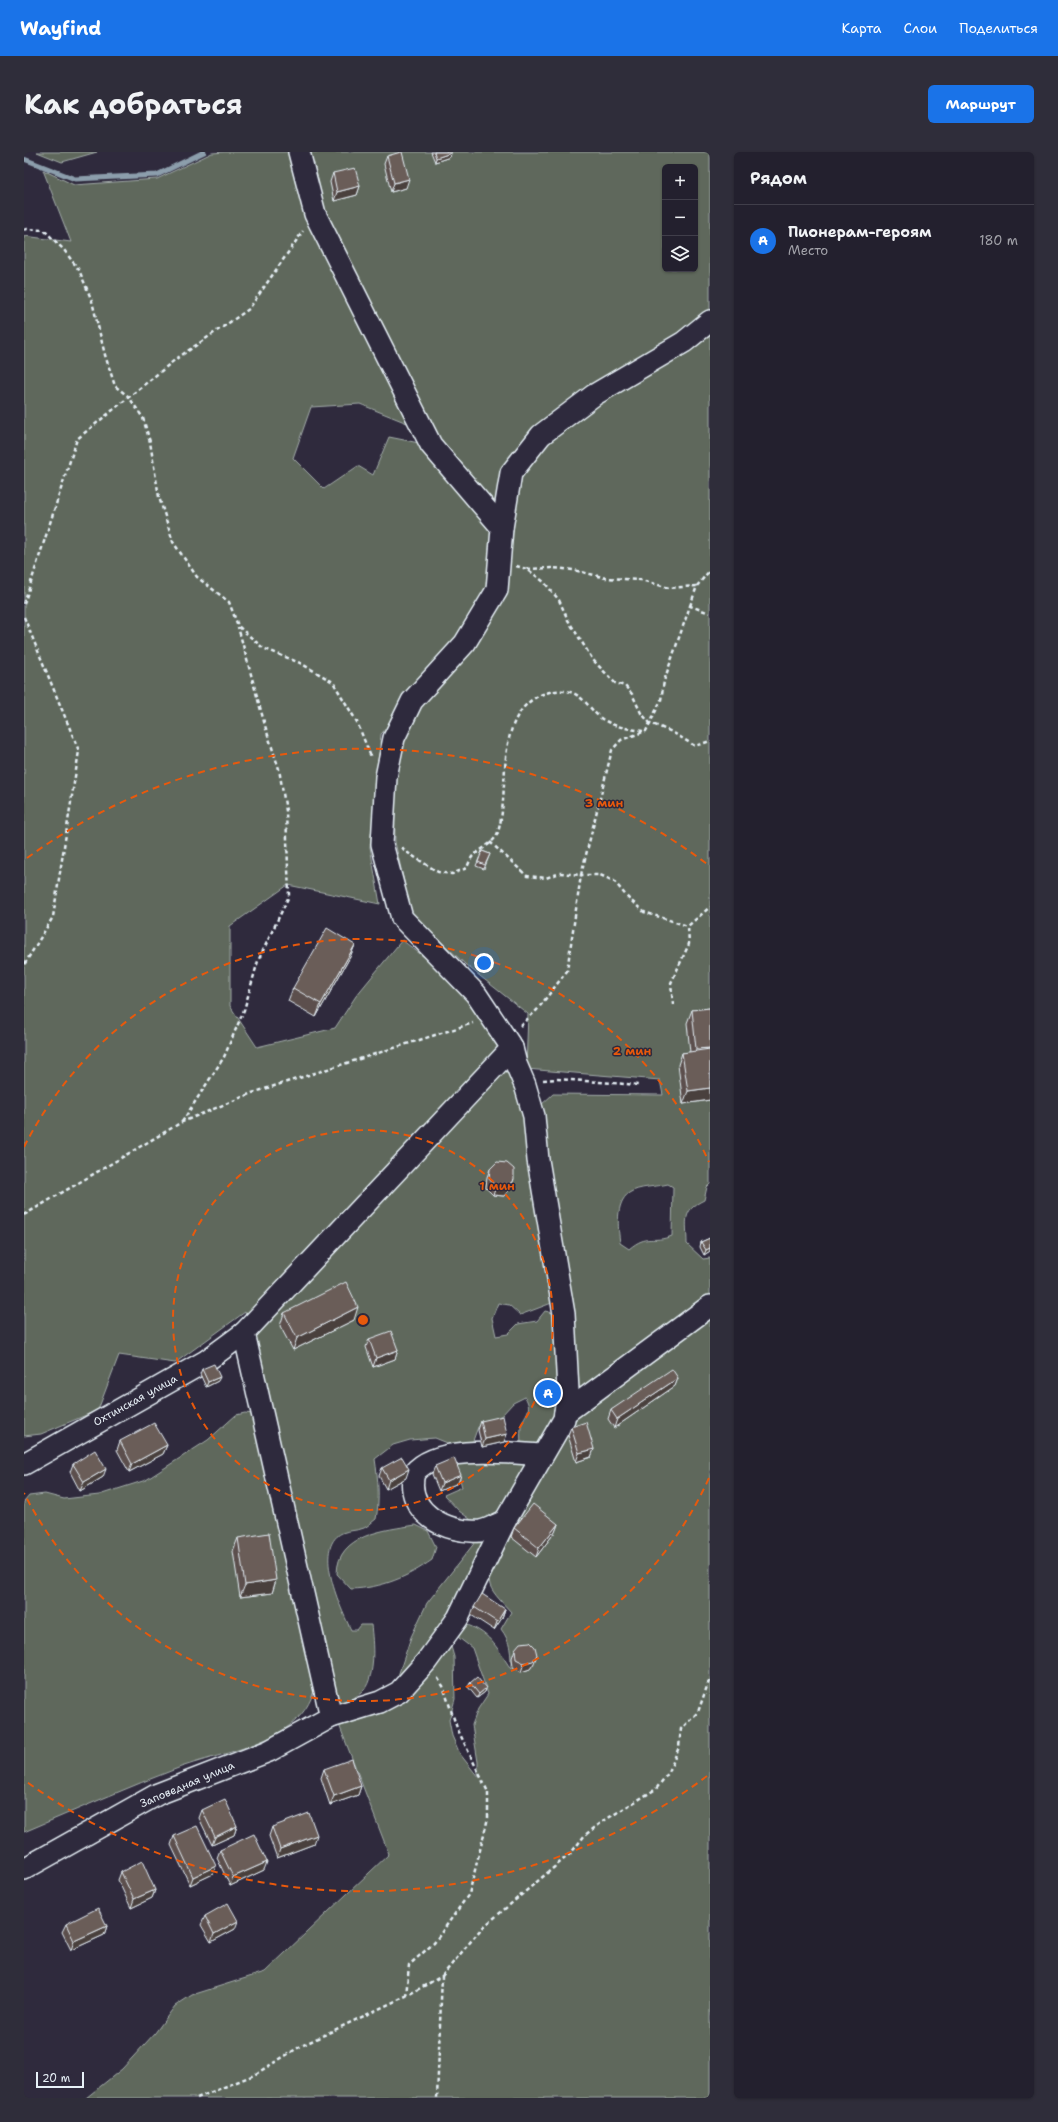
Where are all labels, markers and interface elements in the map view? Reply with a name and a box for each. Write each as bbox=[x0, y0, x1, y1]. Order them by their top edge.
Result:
text: Wayfind bbox=[20, 16, 101, 41]
text: Карта bbox=[841, 19, 882, 37]
text: Слои bbox=[904, 19, 937, 37]
text: Поделиться bbox=[959, 19, 1038, 37]
text: Как добраться bbox=[24, 85, 243, 123]
button: Маршрут bbox=[928, 85, 1034, 123]
map controls bbox=[662, 164, 698, 272]
button: + bbox=[662, 164, 698, 200]
text: Рядом bbox=[750, 167, 807, 189]
button: − bbox=[662, 200, 698, 236]
text: Пионерам-героям bbox=[788, 222, 931, 242]
text: A bbox=[758, 232, 768, 249]
text: 180 m bbox=[979, 232, 1018, 249]
button: layers bbox=[662, 236, 698, 272]
text: Место bbox=[788, 242, 828, 259]
text: 3 мин bbox=[585, 795, 623, 811]
your location bbox=[474, 953, 494, 973]
text: 2 мин bbox=[613, 1043, 651, 1059]
text: 1 мин bbox=[479, 1178, 515, 1194]
centre of rings bbox=[356, 1313, 370, 1327]
street label: Охтинская улица bbox=[91, 1371, 180, 1430]
pin: A bbox=[535, 1378, 561, 1408]
street label: Заповедная улица bbox=[138, 1758, 237, 1811]
scale bar bbox=[36, 2070, 84, 2089]
text: 20 m bbox=[42, 2071, 70, 2086]

